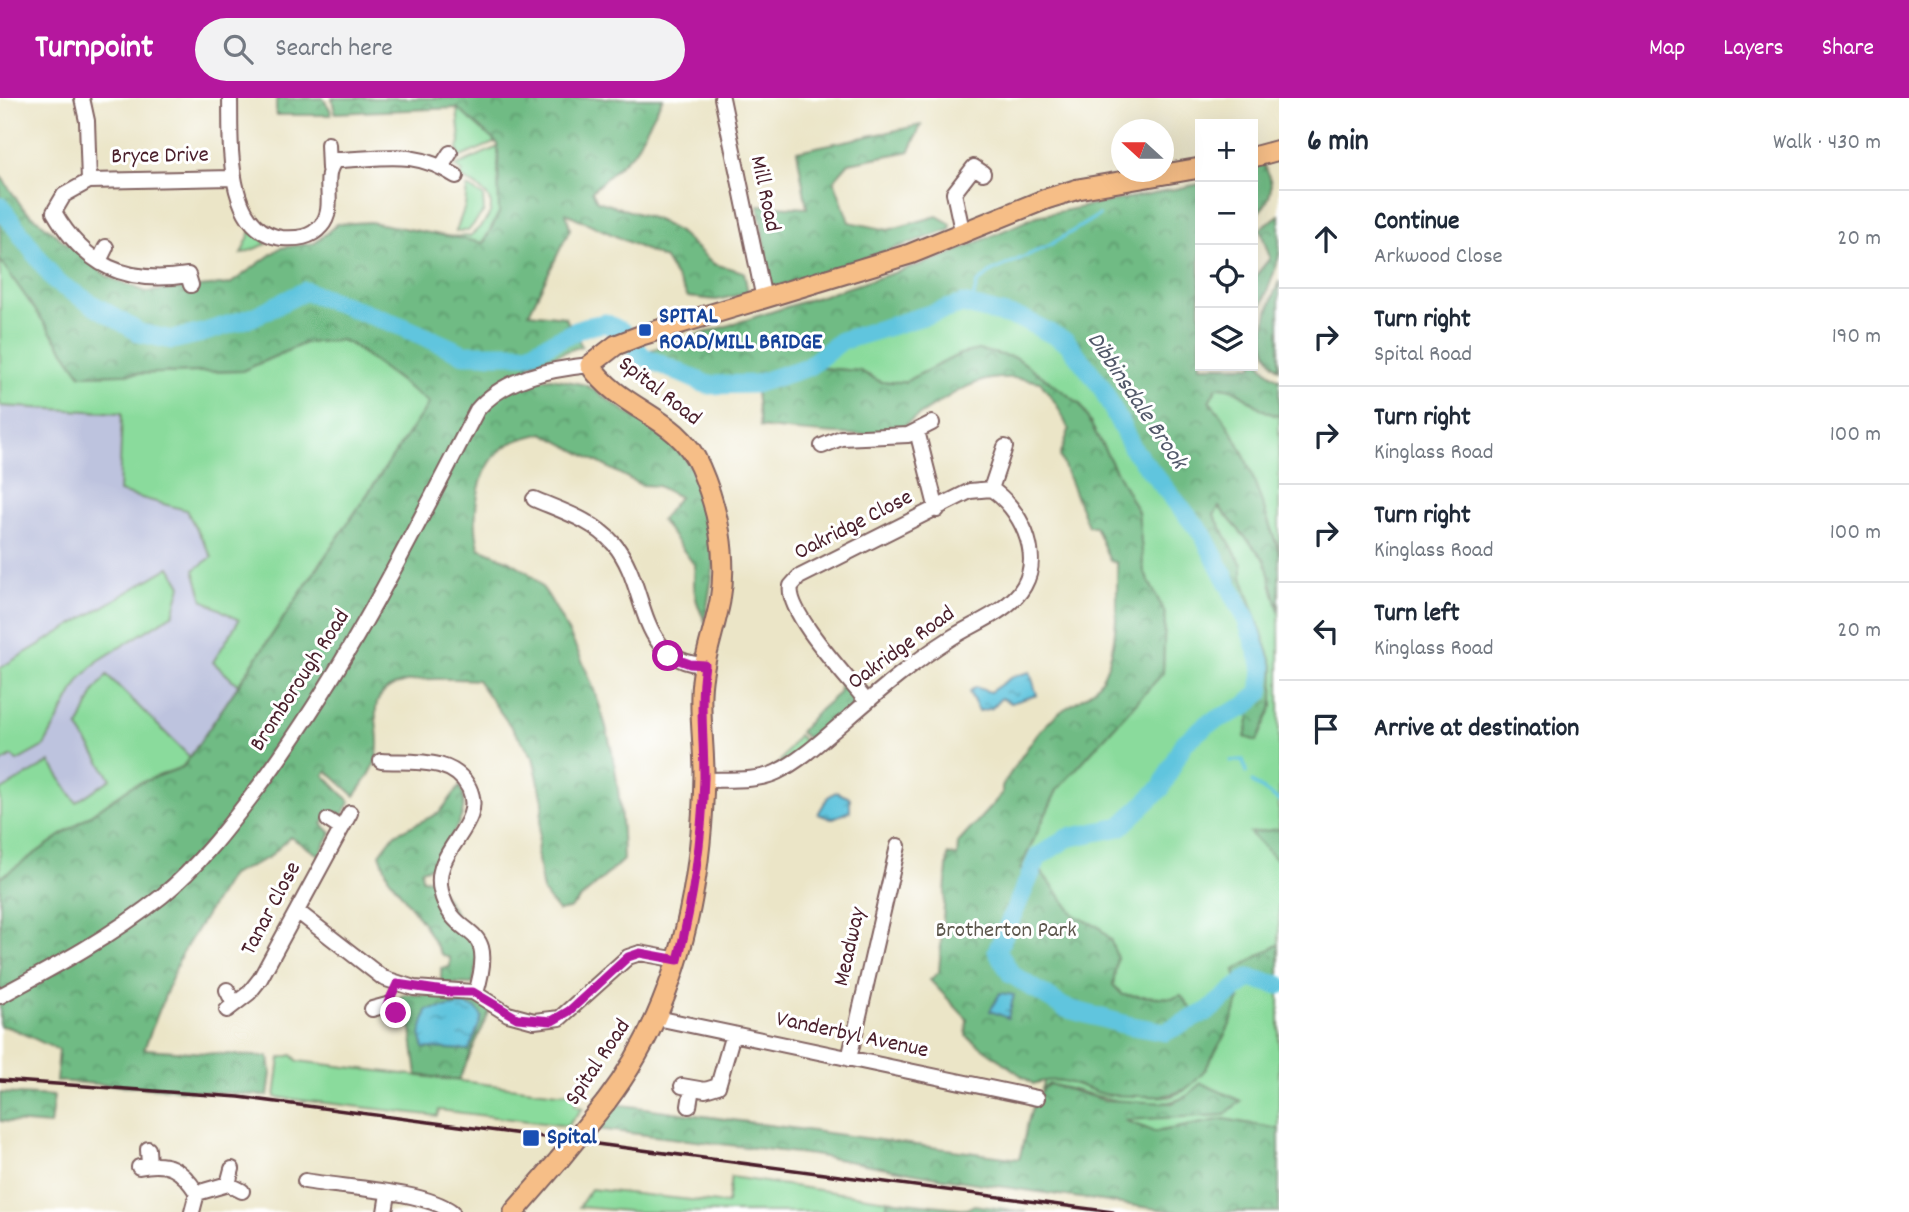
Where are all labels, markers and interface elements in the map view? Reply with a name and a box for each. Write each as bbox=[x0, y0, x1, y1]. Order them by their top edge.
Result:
search box bbox=[195, 18, 685, 81]
text: Turnpoint bbox=[35, 26, 153, 73]
icon: search bbox=[219, 30, 257, 68]
text: Search here bbox=[275, 31, 393, 68]
text: Map bbox=[1649, 32, 1685, 66]
text: Layers bbox=[1723, 32, 1784, 66]
text: Share bbox=[1822, 32, 1874, 66]
north arrow bbox=[1111, 119, 1174, 182]
map controls bbox=[1195, 119, 1258, 371]
button: + bbox=[1195, 119, 1258, 182]
text: 6 min bbox=[1307, 122, 1369, 165]
text: Walk · 430 m bbox=[1773, 127, 1881, 160]
street label: Bryce Drive bbox=[111, 140, 209, 174]
street label: Mill Road bbox=[740, 153, 788, 235]
button: − bbox=[1195, 182, 1258, 245]
text: Continue bbox=[1374, 204, 1459, 241]
icon: ahead bbox=[1307, 220, 1345, 258]
text: 20 m bbox=[1837, 223, 1881, 256]
text: Arkwood Close bbox=[1374, 241, 1503, 274]
button: locate bbox=[1195, 245, 1258, 308]
place label: SPITAL ROAD/MILL BRIDGE bbox=[659, 301, 823, 360]
text: Turn right bbox=[1374, 302, 1471, 339]
button: layers bbox=[1195, 308, 1258, 371]
icon: right bbox=[1307, 318, 1345, 356]
text: 190 m bbox=[1832, 321, 1881, 354]
marker: SPITAL ROAD/MILL BRIDGE bbox=[637, 322, 653, 338]
water label: Dibbinsdale Brook bbox=[1077, 326, 1196, 478]
text: Spital Road bbox=[1374, 339, 1472, 372]
street label: Spital Road bbox=[610, 349, 708, 435]
text: Turn right bbox=[1374, 400, 1471, 437]
icon: right bbox=[1307, 416, 1345, 454]
text: 100 m bbox=[1830, 419, 1881, 452]
text: Kinglass Road bbox=[1374, 437, 1493, 470]
street label: Oakridge Close bbox=[789, 482, 919, 570]
text: Turn right bbox=[1374, 498, 1471, 535]
icon: right bbox=[1307, 514, 1345, 552]
text: 100 m bbox=[1830, 517, 1881, 550]
text: Kinglass Road bbox=[1374, 535, 1493, 568]
text: Turn left bbox=[1374, 596, 1460, 633]
street label: Oakridge Road bbox=[842, 599, 962, 699]
street label: Bromborough Road bbox=[243, 604, 359, 758]
icon: left bbox=[1307, 612, 1345, 650]
text: 20 m bbox=[1837, 615, 1881, 648]
text: Kinglass Road bbox=[1374, 633, 1493, 666]
route start bbox=[652, 640, 683, 671]
icon: arrive bbox=[1307, 710, 1345, 748]
text: Arrive at destination bbox=[1374, 711, 1579, 748]
street label: Tanar Close bbox=[233, 856, 311, 962]
street label: Meadway bbox=[826, 904, 876, 990]
park label: Brotherton Park bbox=[935, 915, 1077, 948]
route end bbox=[380, 997, 411, 1028]
street label: Vanderbyl Avenue bbox=[773, 1004, 931, 1068]
street label: Spital Road bbox=[558, 1013, 640, 1113]
place label: Spital bbox=[547, 1122, 597, 1155]
marker: Spital bbox=[521, 1128, 541, 1148]

